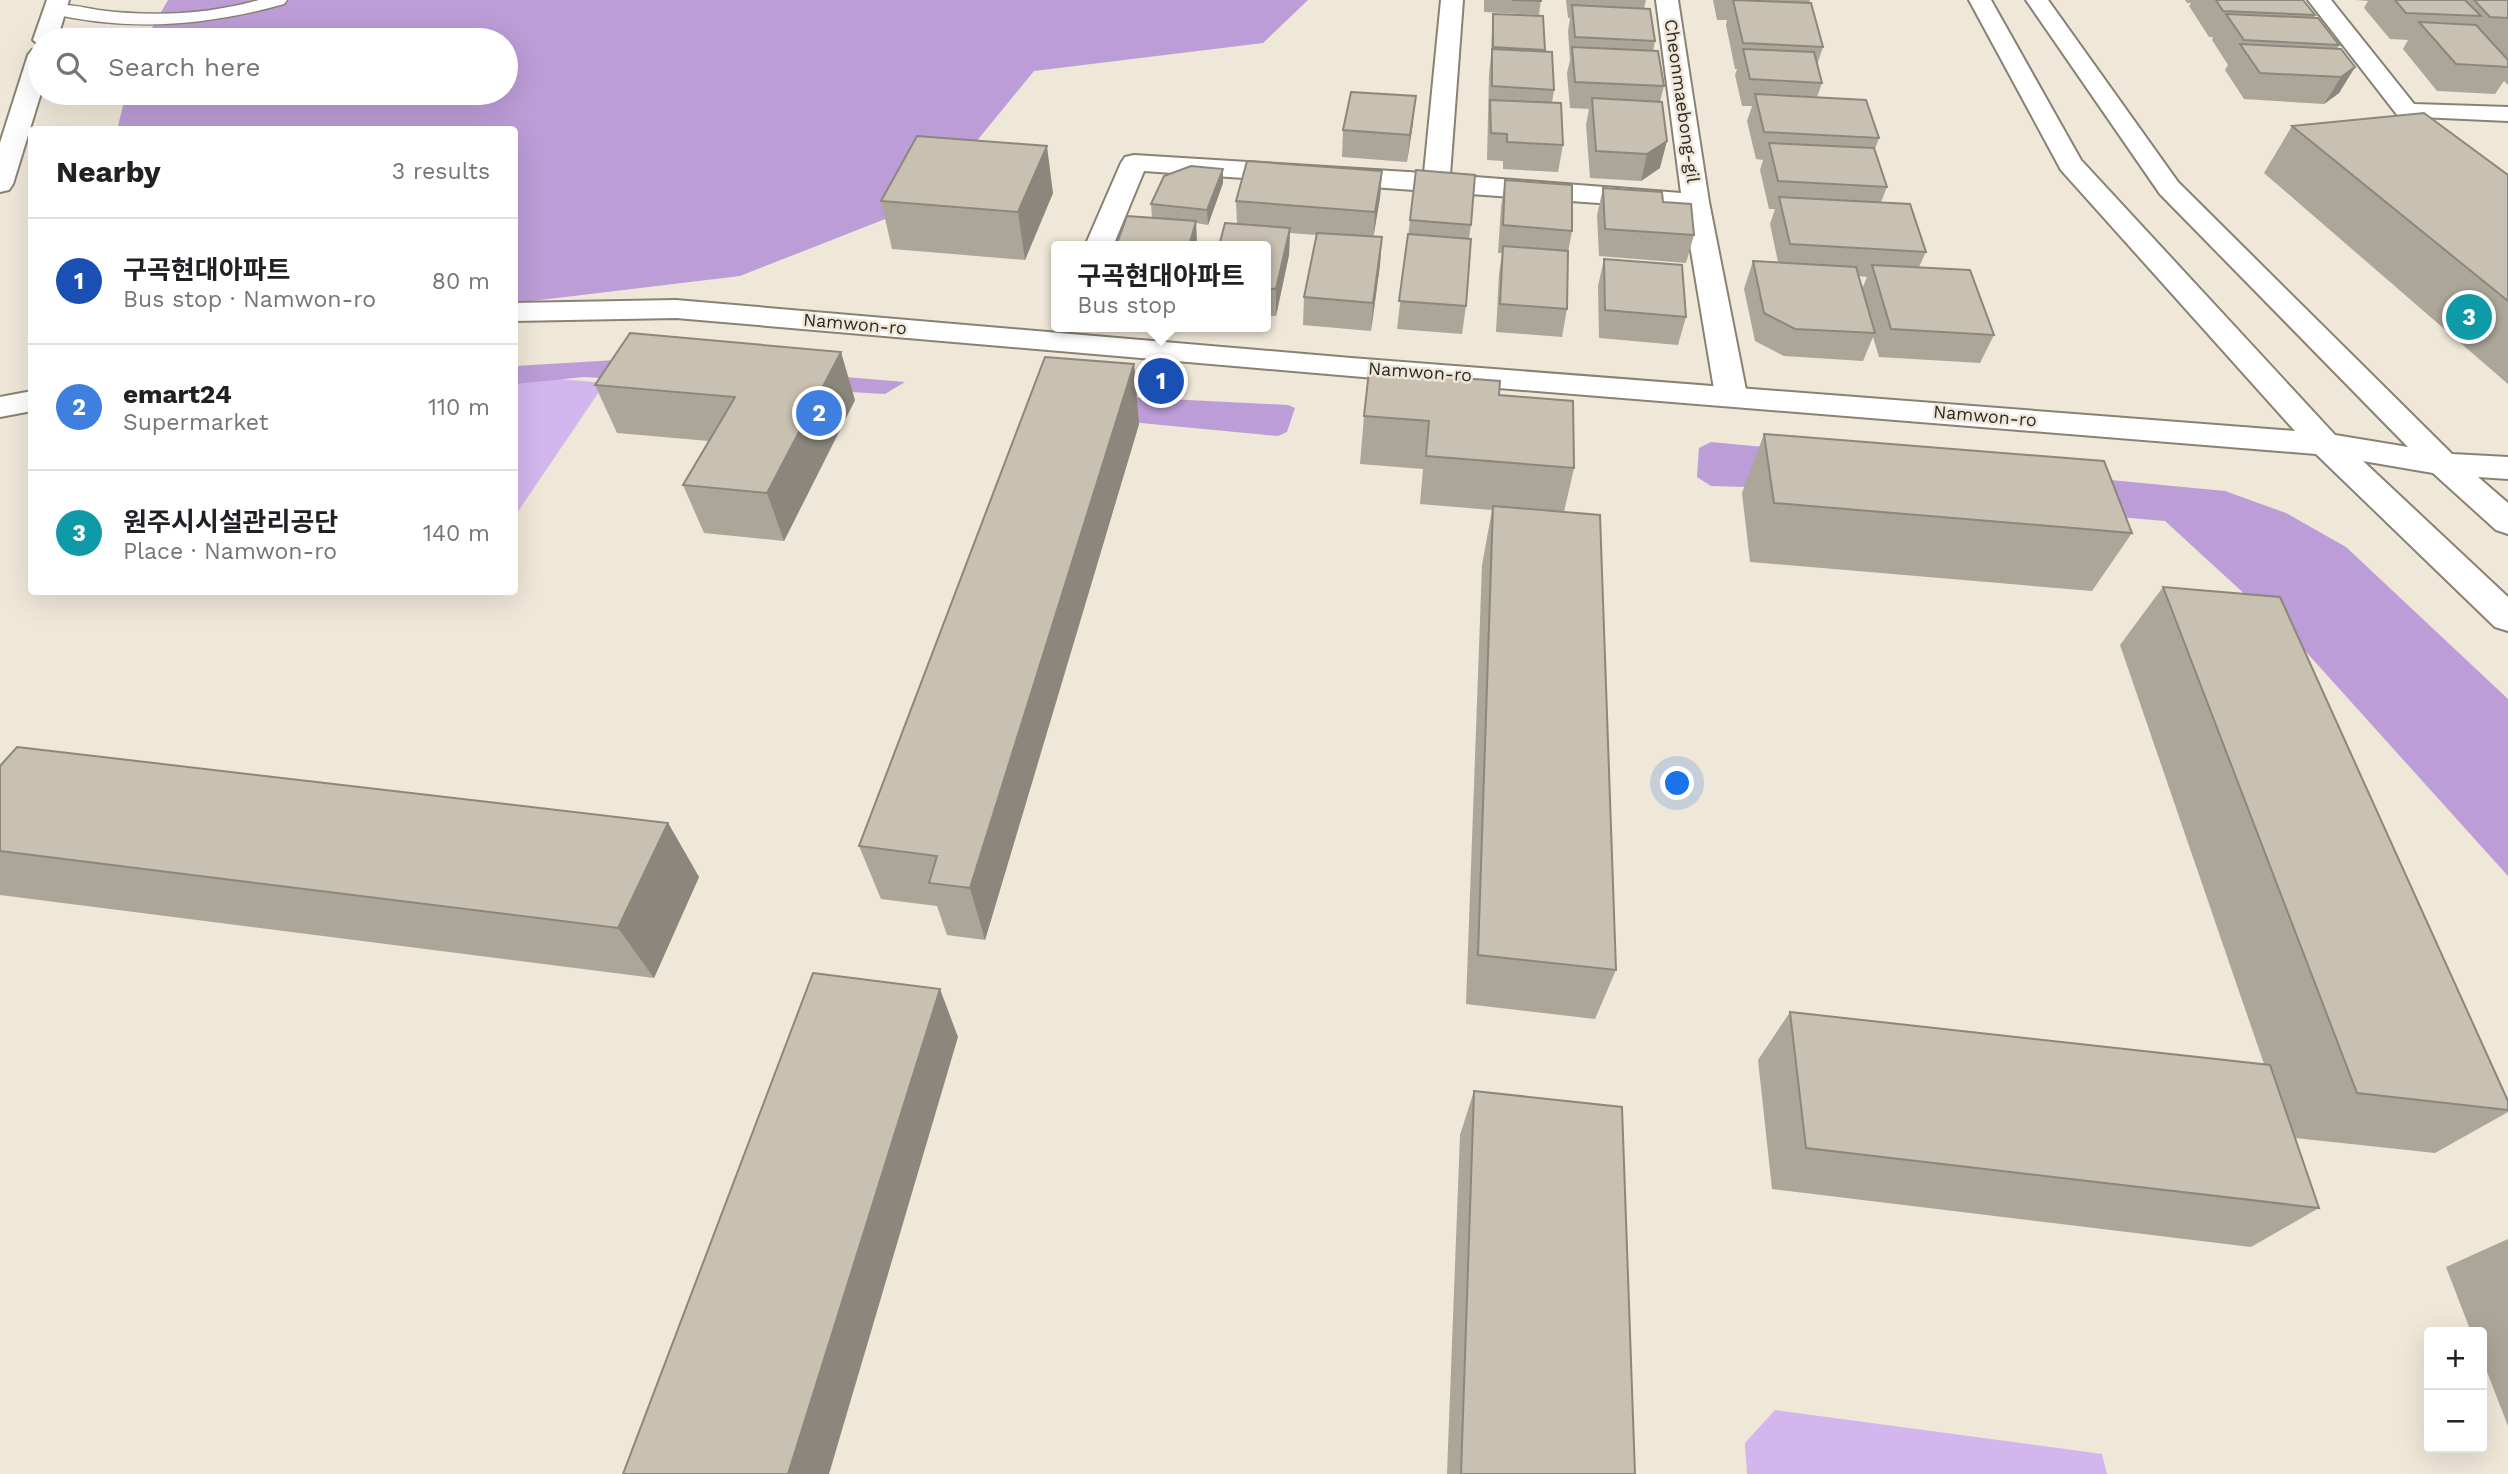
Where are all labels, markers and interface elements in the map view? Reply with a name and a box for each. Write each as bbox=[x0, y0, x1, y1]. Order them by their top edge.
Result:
street label: Cheonmaebong-gil bbox=[1661, 18, 1704, 185]
search box bbox=[28, 28, 518, 105]
icon: search bbox=[52, 48, 90, 86]
text: Search here bbox=[108, 52, 260, 82]
text: Nearby bbox=[56, 154, 161, 189]
text: 3 results bbox=[392, 158, 490, 185]
popup bbox=[1051, 241, 1271, 332]
text: 구곡현대아파트 bbox=[123, 255, 290, 285]
text: 구곡현대아파트 bbox=[1077, 261, 1245, 291]
text: 1 bbox=[74, 268, 84, 295]
text: 80 m bbox=[432, 268, 490, 295]
text: Bus stop · Namwon-ro bbox=[123, 286, 376, 313]
pin: 3 bbox=[2446, 291, 2492, 343]
text: Bus stop bbox=[1077, 292, 1176, 319]
street label: Namwon-ro bbox=[802, 309, 908, 338]
pin: 1 bbox=[1138, 355, 1184, 407]
street label: Namwon-ro bbox=[1367, 357, 1473, 386]
text: emart24 bbox=[123, 379, 232, 409]
pin: 2 bbox=[796, 387, 842, 439]
text: 2 bbox=[72, 394, 86, 421]
text: 110 m bbox=[428, 394, 490, 421]
street label: Namwon-ro bbox=[1932, 401, 2038, 430]
text: Supermarket bbox=[123, 409, 268, 436]
text: 원주시시설관리공단 bbox=[123, 507, 338, 537]
text: 3 bbox=[72, 520, 86, 547]
text: 140 m bbox=[423, 520, 490, 547]
text: Place · Namwon-ro bbox=[123, 538, 337, 565]
your location bbox=[1660, 766, 1694, 800]
map controls bbox=[2424, 1327, 2487, 1453]
button: + bbox=[2424, 1327, 2487, 1390]
button: − bbox=[2424, 1390, 2487, 1453]

